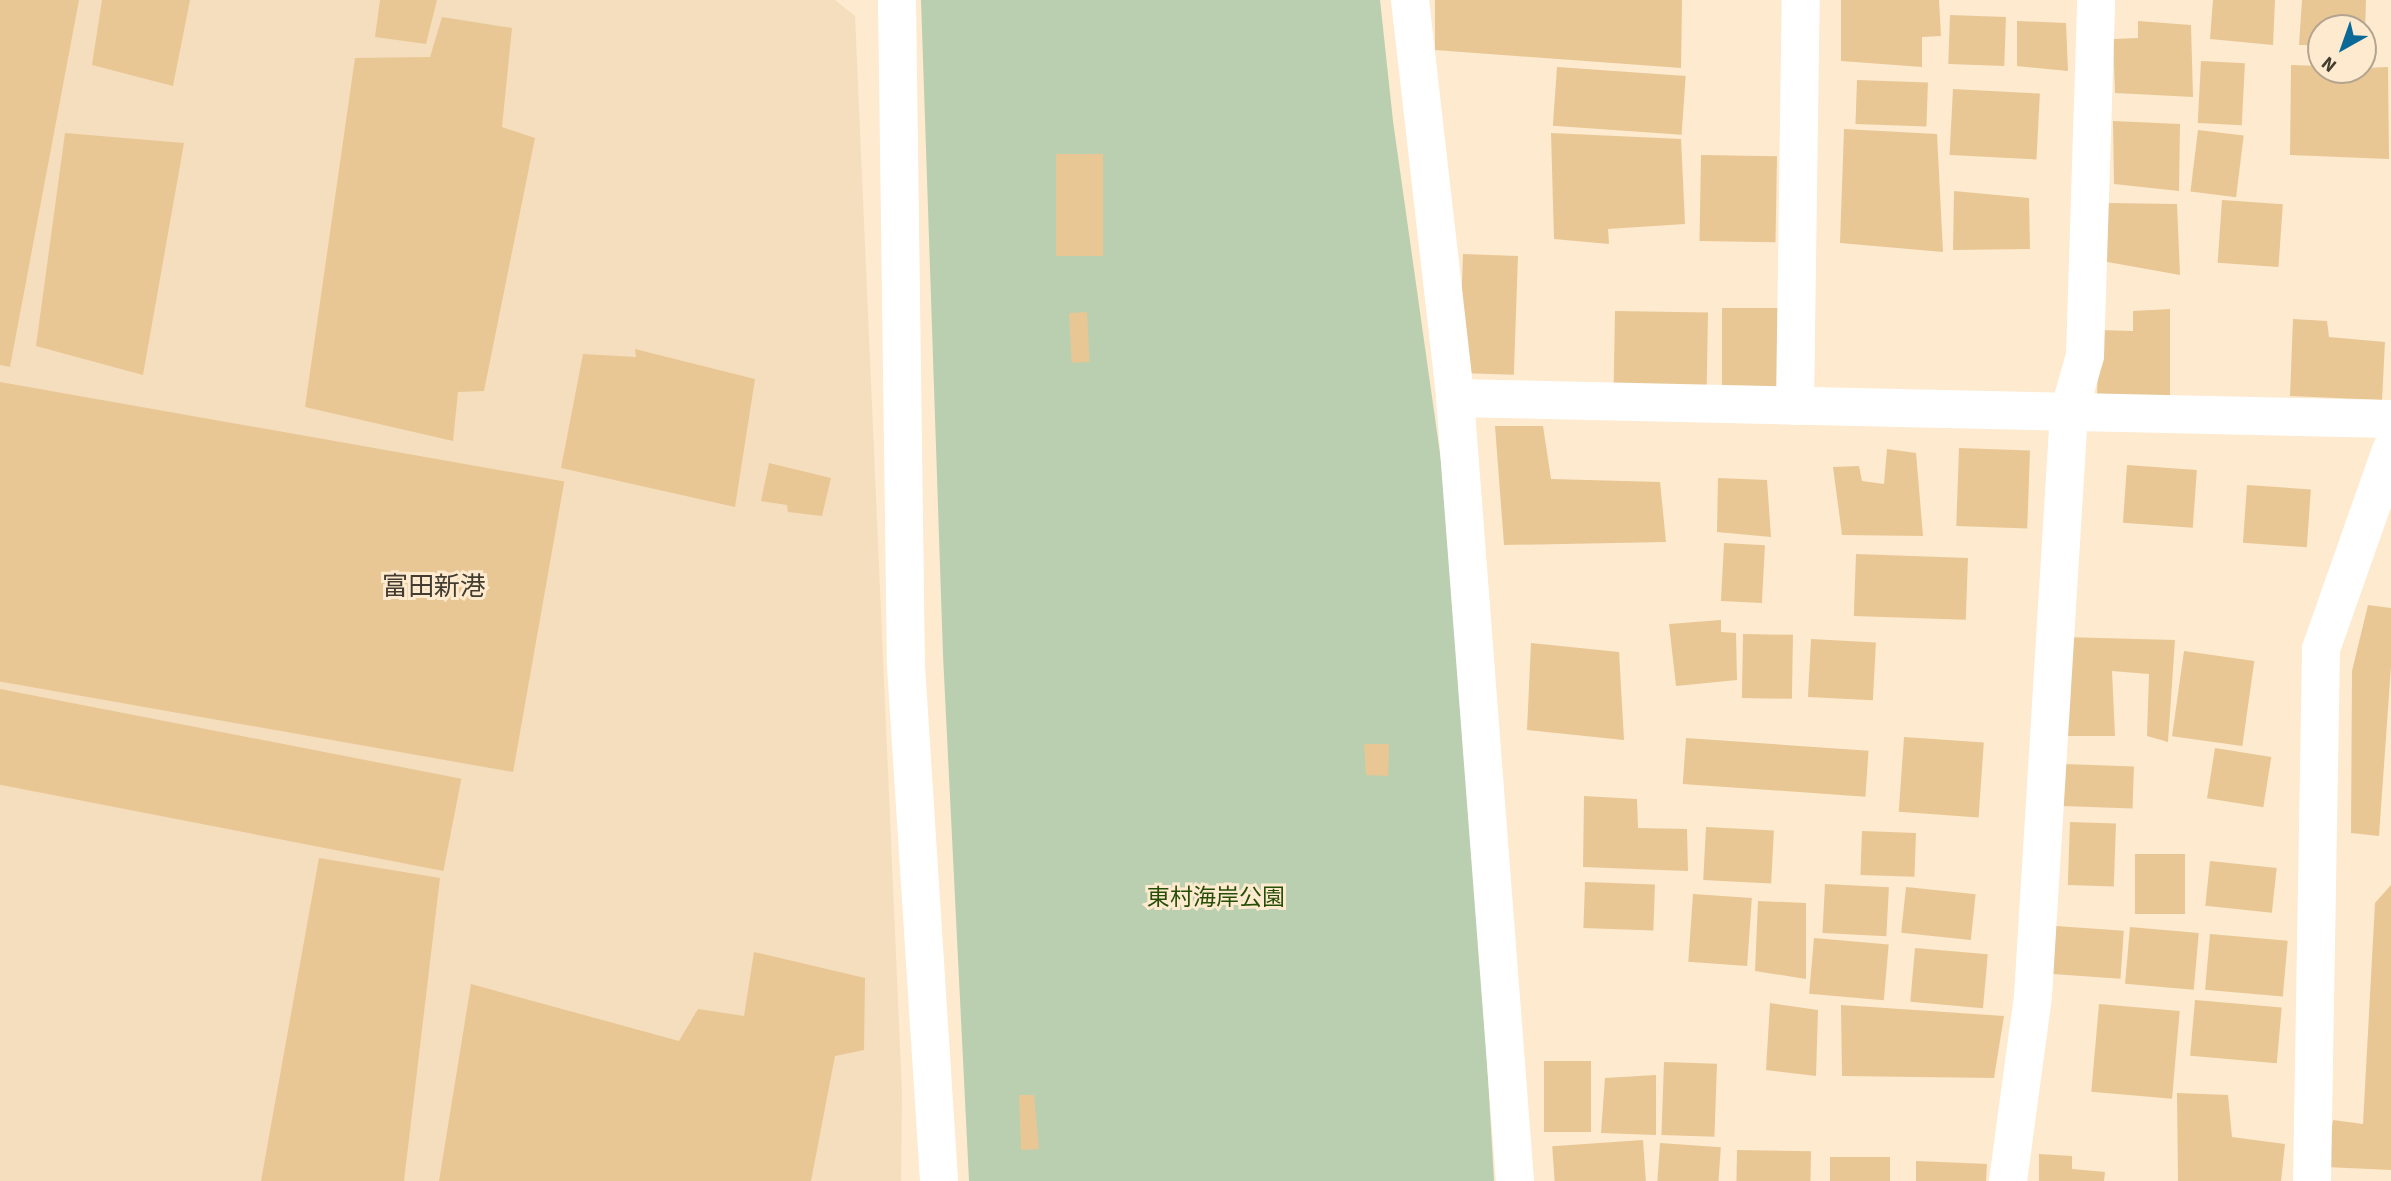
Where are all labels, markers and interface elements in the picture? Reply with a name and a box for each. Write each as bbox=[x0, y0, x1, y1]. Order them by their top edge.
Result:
north arrow bbox=[2307, 14, 2377, 84]
text: N bbox=[2316, 50, 2343, 78]
district label: 富田新港 bbox=[382, 571, 486, 603]
park label: 東村海岸公園 bbox=[1147, 884, 1285, 912]

